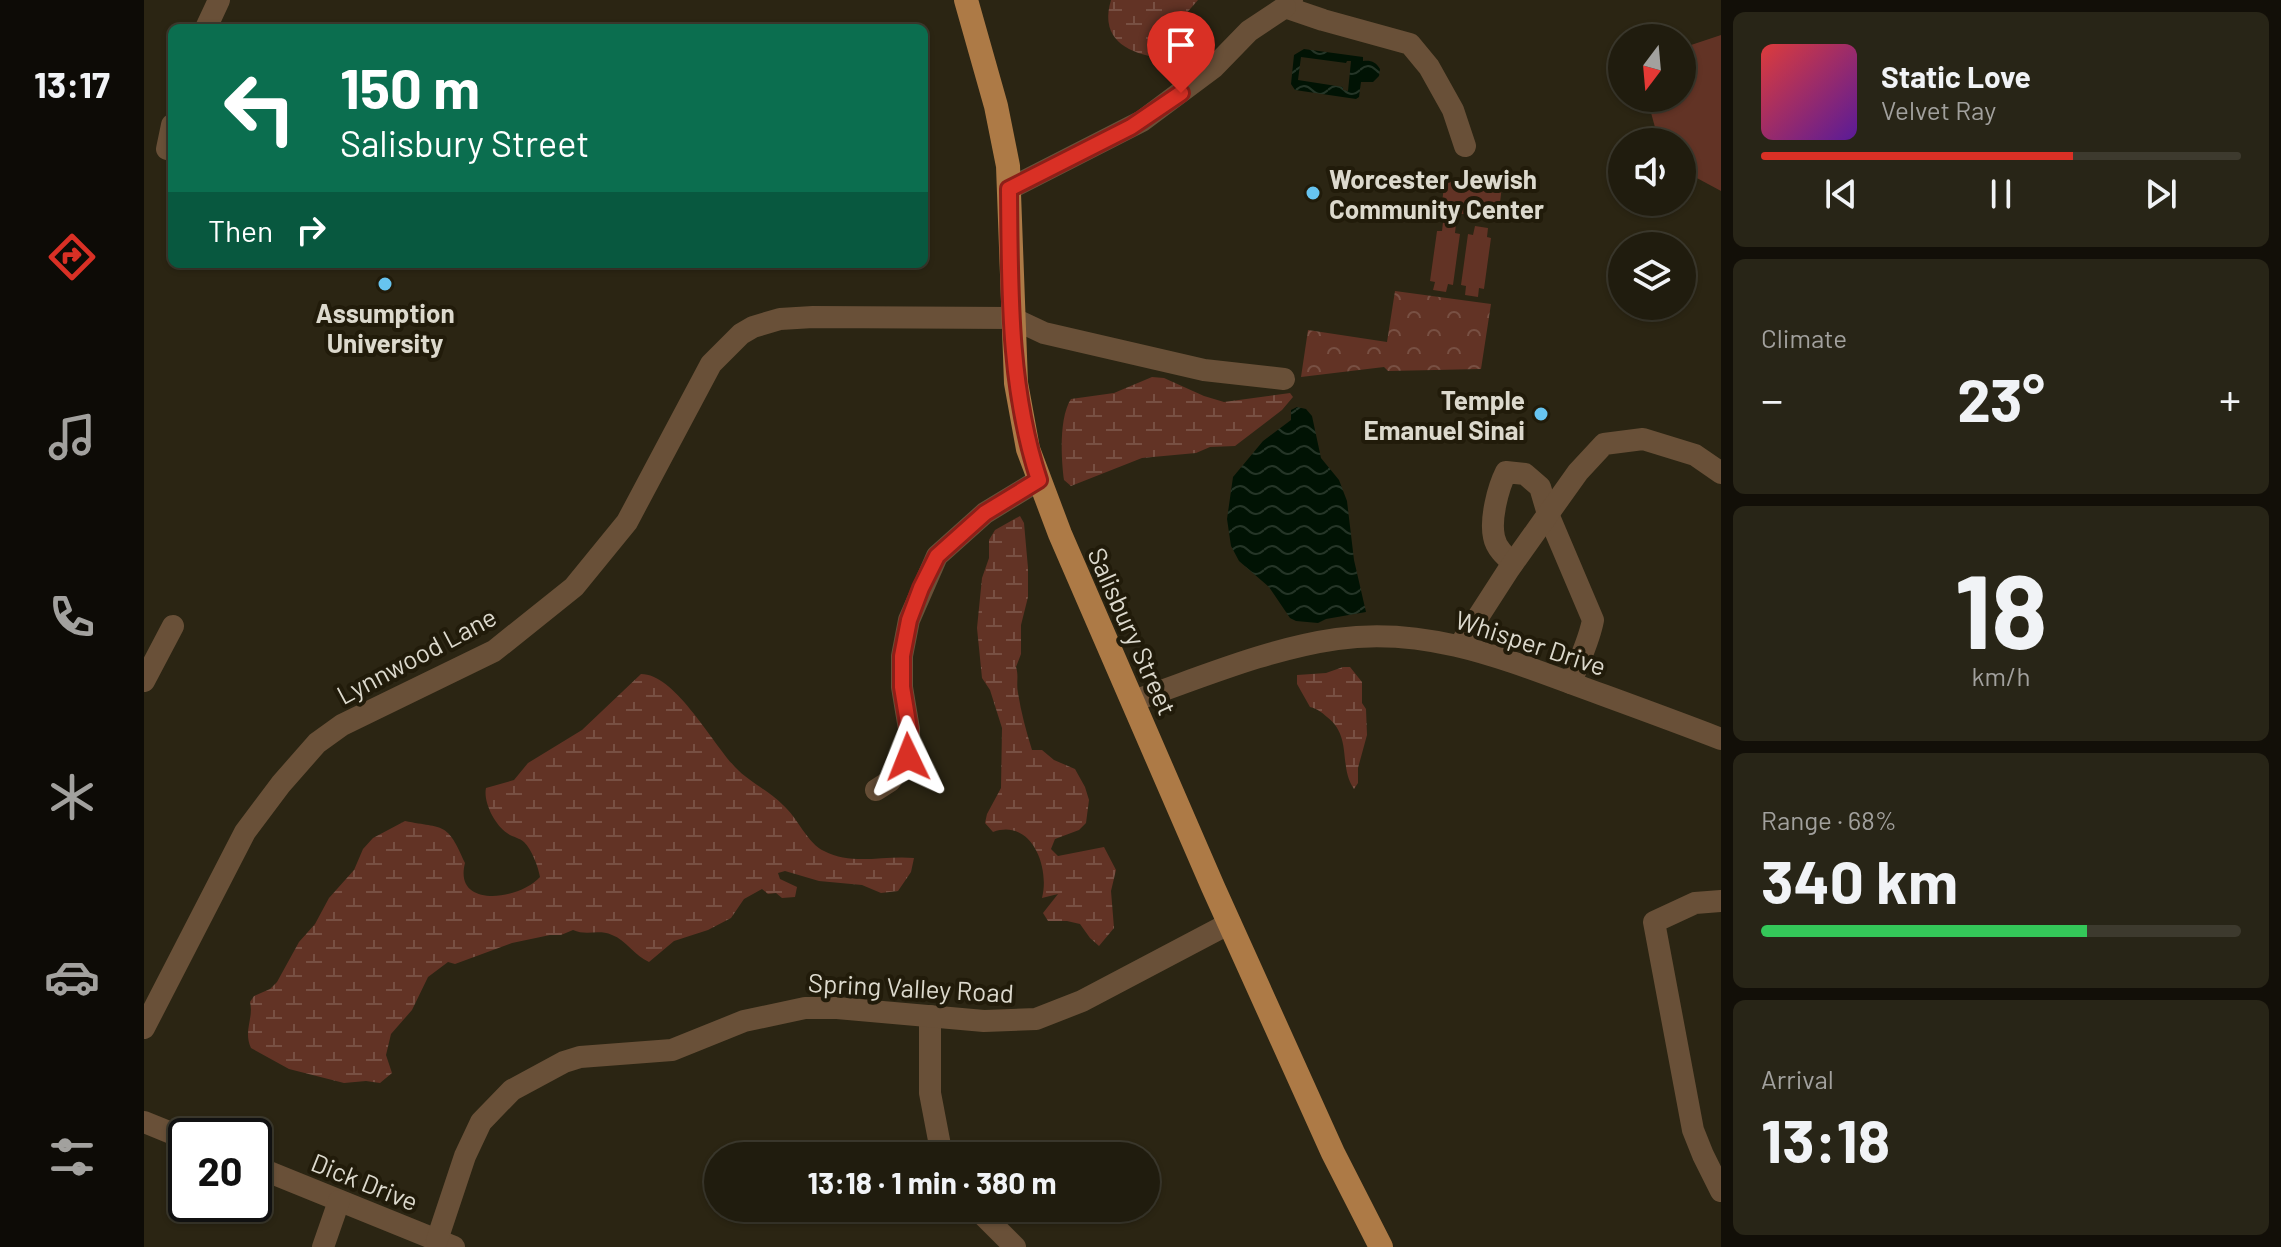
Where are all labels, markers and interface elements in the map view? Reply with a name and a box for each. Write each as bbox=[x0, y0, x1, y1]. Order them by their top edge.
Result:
pin bbox=[1147, 11, 1215, 93]
icon: arrive bbox=[1159, 23, 1203, 67]
north arrow bbox=[1608, 24, 1696, 112]
map controls bbox=[1608, 24, 1696, 320]
text: 150 m bbox=[340, 53, 480, 120]
icon: left bbox=[208, 56, 312, 160]
text: Static Love bbox=[1881, 58, 2031, 94]
text: 13:17 bbox=[34, 62, 110, 105]
text: Velvet Ray bbox=[1881, 94, 1996, 125]
text: Salisbury Street bbox=[340, 121, 589, 164]
button: sound bbox=[1608, 128, 1696, 216]
place label: Worcester Jewish Community Center bbox=[1329, 163, 1544, 224]
icon: previous bbox=[1819, 172, 1863, 216]
icon: pause bbox=[1979, 172, 2023, 216]
icon: next bbox=[2139, 172, 2183, 216]
marker: Worcester Jewish Community Center bbox=[1304, 184, 1322, 202]
icon: right bbox=[289, 208, 333, 252]
text: Then bbox=[208, 212, 273, 248]
icon: directions bbox=[44, 229, 100, 285]
button: layers bbox=[1608, 232, 1696, 320]
marker: Assumption University bbox=[376, 275, 394, 293]
place label: Assumption University bbox=[315, 297, 455, 358]
text: Climate bbox=[1761, 322, 1847, 353]
text: 23° bbox=[1957, 362, 2045, 434]
text: − bbox=[1761, 372, 1783, 425]
text: + bbox=[2219, 372, 2241, 425]
place label: Temple Emanuel Sinai bbox=[1364, 384, 1525, 445]
marker: Temple Emanuel Sinai bbox=[1532, 405, 1550, 423]
icon: music bbox=[44, 409, 100, 465]
street label: Salisbury Street bbox=[1082, 542, 1184, 720]
text: 18 bbox=[1954, 545, 2048, 670]
icon: phone bbox=[44, 589, 100, 645]
street label: Lynnwood Lane bbox=[331, 600, 501, 710]
street label: Whisper Drive bbox=[1452, 603, 1610, 681]
text: km/h bbox=[1972, 660, 2030, 691]
position arrow bbox=[866, 715, 950, 799]
icon: climate bbox=[44, 769, 100, 825]
text: Range · 68% bbox=[1761, 804, 1897, 835]
text: 340 km bbox=[1761, 844, 1958, 916]
icon: car bbox=[44, 949, 100, 1005]
street label: Spring Valley Road bbox=[807, 966, 1015, 1008]
text: Arrival bbox=[1761, 1063, 1834, 1094]
text: 13:18 bbox=[1761, 1103, 1890, 1175]
speed limit sign: 20 bbox=[168, 1118, 272, 1222]
icon: filters bbox=[44, 1129, 100, 1185]
street label: Dick Drive bbox=[307, 1146, 423, 1216]
text: 13:18 · 1 min · 380 m bbox=[808, 1164, 1057, 1200]

